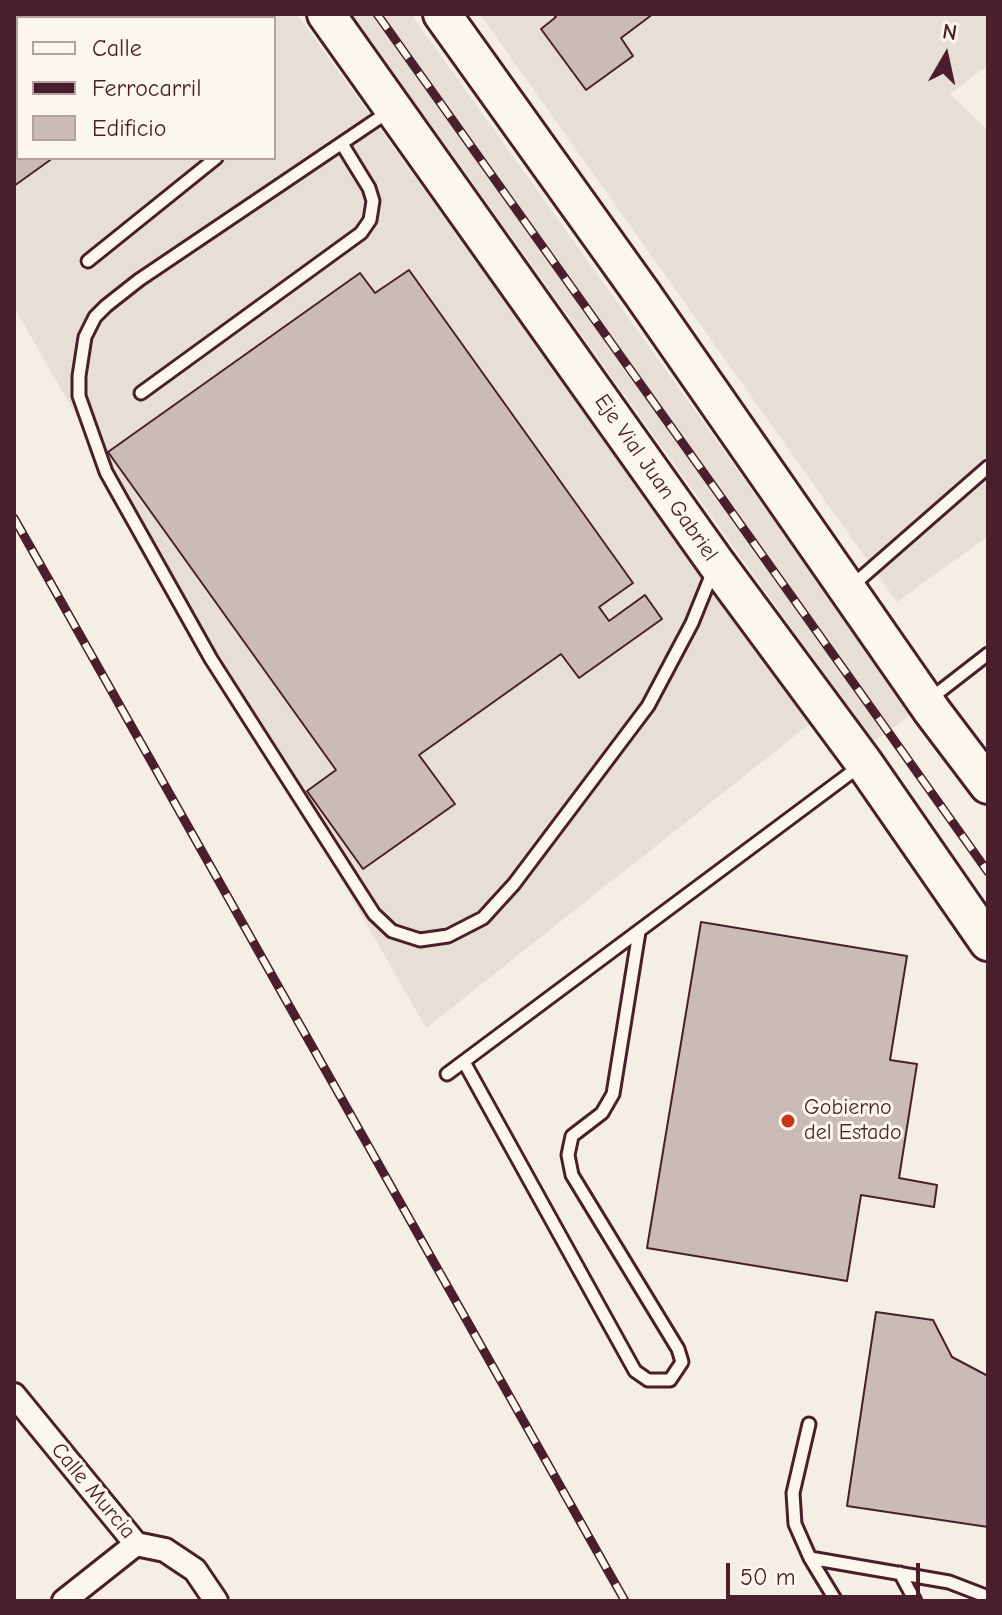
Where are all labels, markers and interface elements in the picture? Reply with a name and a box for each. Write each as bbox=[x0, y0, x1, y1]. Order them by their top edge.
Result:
legend bbox=[16, 16, 276, 160]
north arrow bbox=[906, 16, 986, 96]
text: N bbox=[941, 18, 959, 46]
text: Calle bbox=[92, 34, 142, 62]
text: Ferrocarril bbox=[92, 74, 202, 102]
text: Edificio bbox=[92, 114, 167, 142]
street label: Eje Vial Juan Gabriel bbox=[588, 389, 724, 567]
place label: Gobierno del Estado bbox=[804, 1095, 902, 1146]
marker: Gobierno del Estado bbox=[779, 1112, 797, 1130]
street label: Calle Murcia bbox=[45, 1437, 141, 1545]
scale bar bbox=[730, 1547, 924, 1597]
text: 50 m bbox=[740, 1563, 796, 1591]

